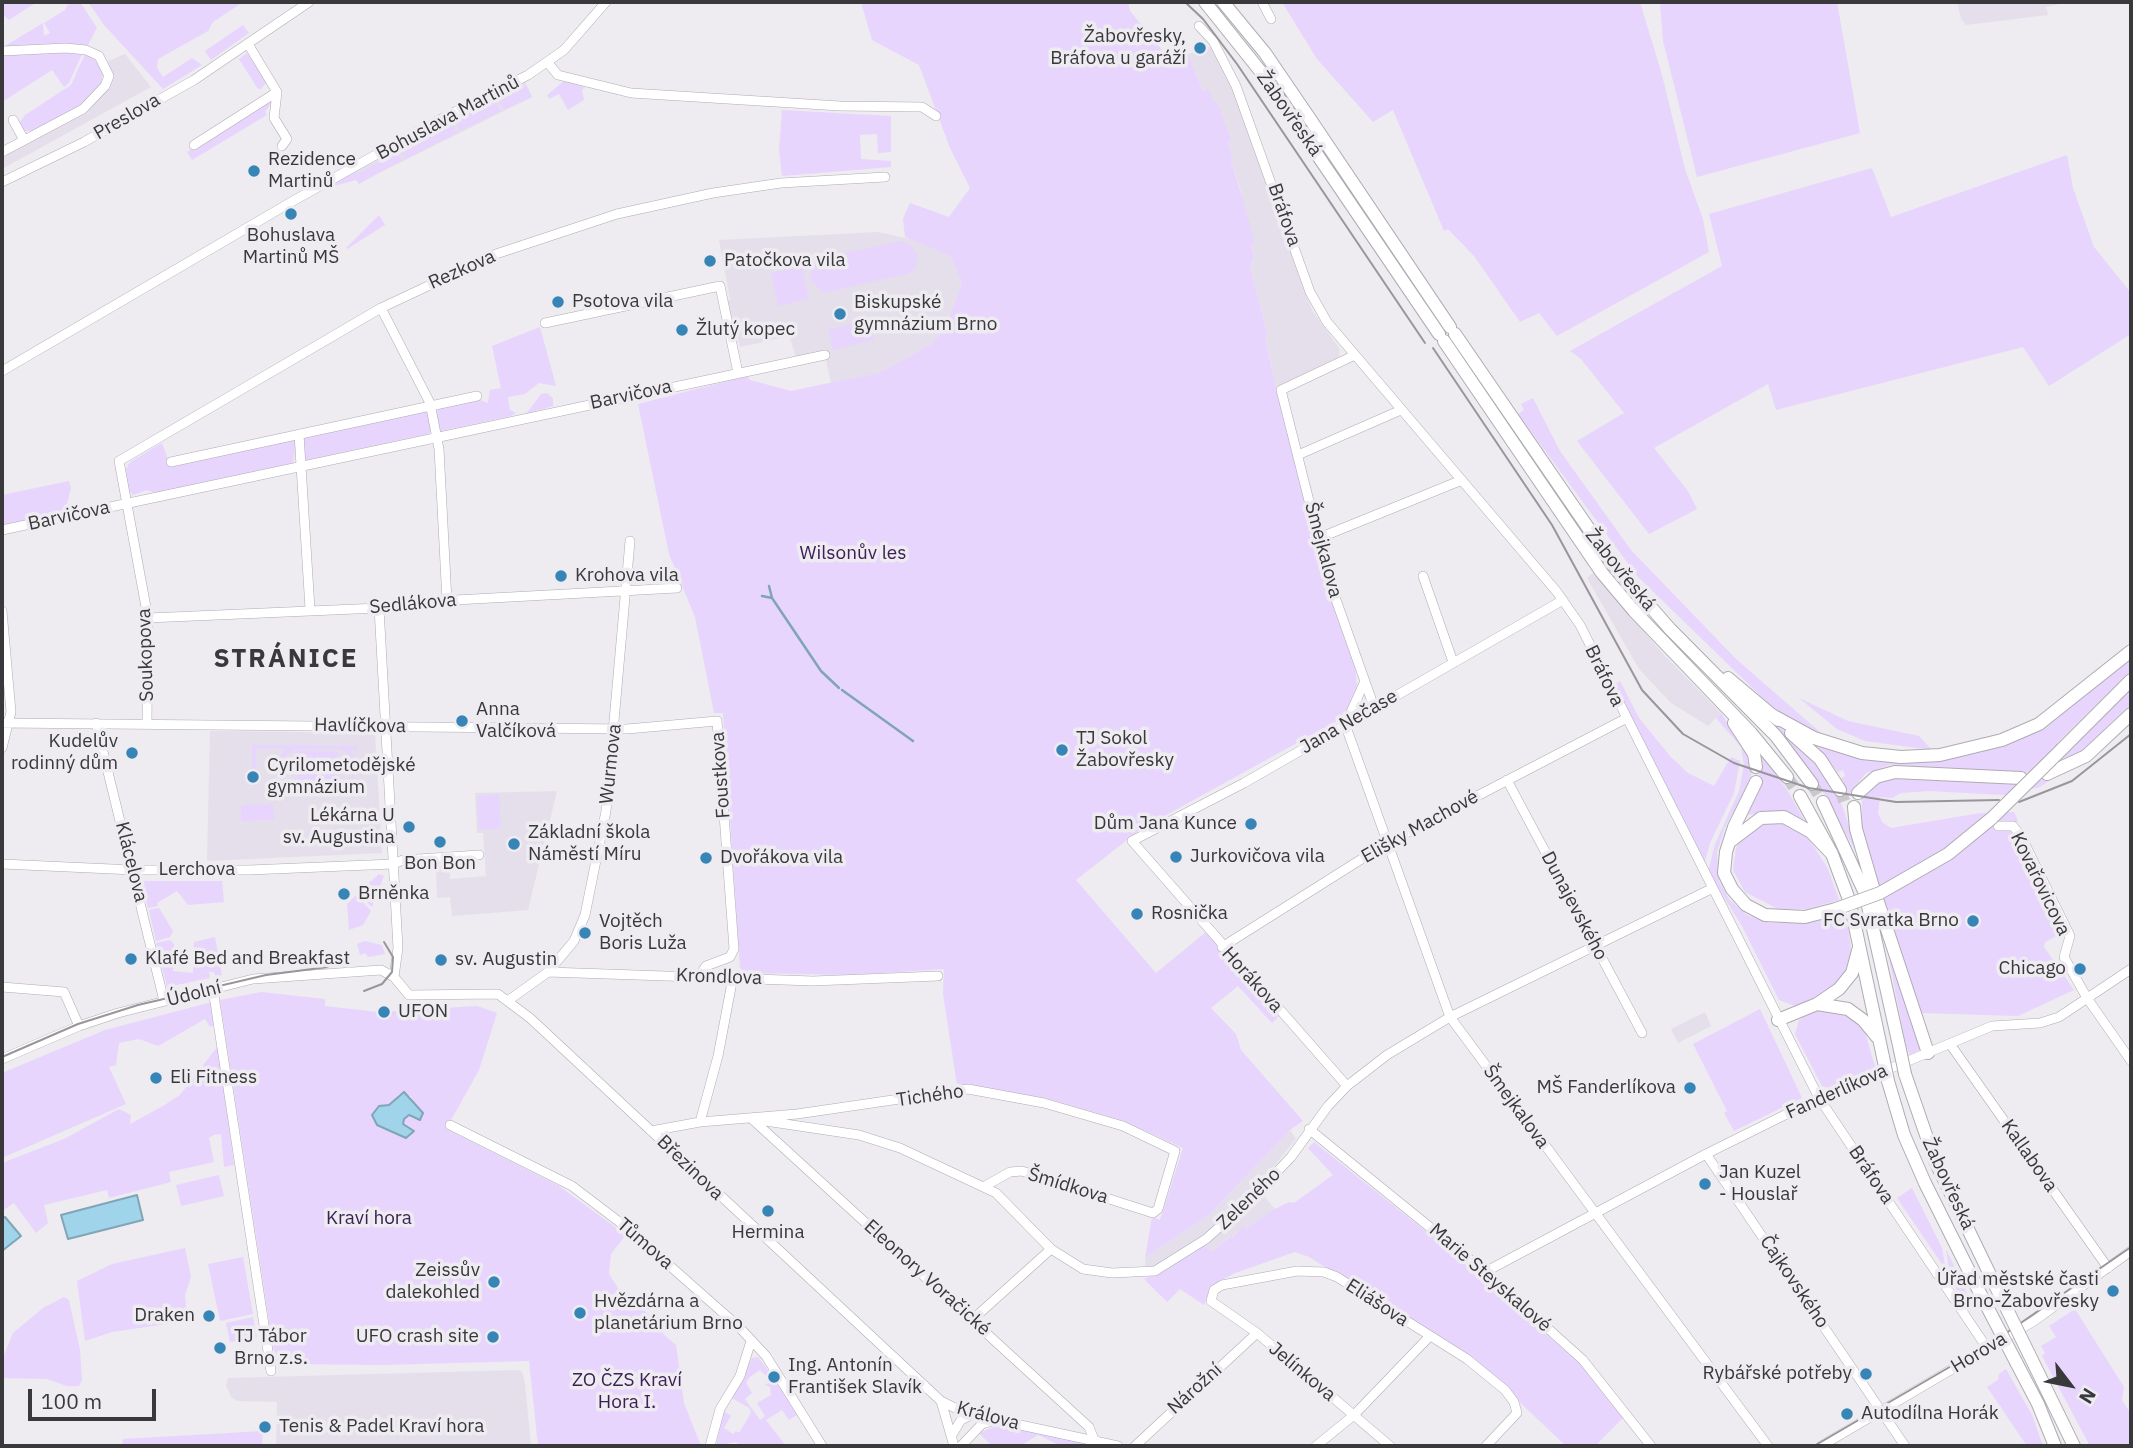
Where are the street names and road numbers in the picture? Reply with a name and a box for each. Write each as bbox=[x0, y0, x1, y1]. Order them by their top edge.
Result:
street label: Žabovřeská bbox=[1251, 67, 1327, 161]
street label: Bohuslava Martinů bbox=[373, 71, 523, 165]
street label: Preslova bbox=[90, 89, 164, 145]
street label: Bráfova bbox=[1263, 180, 1305, 250]
street label: Rezkova bbox=[425, 245, 499, 295]
street label: Barvičova bbox=[588, 375, 674, 415]
street label: Barvičova bbox=[26, 496, 112, 536]
street label: Šmejkalova bbox=[1299, 500, 1347, 600]
street label: Žabovřeská bbox=[1580, 524, 1660, 616]
street label: Sedlákova bbox=[369, 589, 457, 619]
street label: Soukopova bbox=[133, 608, 159, 702]
street label: Bráfova bbox=[1579, 642, 1629, 710]
street label: Jana Nečase bbox=[1296, 685, 1402, 759]
street label: Havlíčkova bbox=[314, 714, 406, 738]
street label: Wurmova bbox=[595, 723, 627, 805]
street label: Foustkova bbox=[707, 731, 735, 819]
street label: Elišky Machové bbox=[1358, 785, 1482, 869]
street label: Klácelova bbox=[110, 819, 152, 905]
street label: Kovařovicova bbox=[2005, 829, 2075, 939]
street label: Dunajevského bbox=[1536, 848, 1612, 964]
street label: Lerchova bbox=[159, 859, 235, 881]
street label: Horákova bbox=[1217, 942, 1287, 1018]
street label: Krondlova bbox=[676, 964, 762, 990]
street label: Údolní bbox=[164, 976, 224, 1012]
street label: Fanderlíkova bbox=[1783, 1059, 1891, 1125]
street label: Šmejkalova bbox=[1478, 1061, 1554, 1153]
street label: Tichého bbox=[895, 1080, 965, 1112]
street label: Kallabova bbox=[1996, 1115, 2062, 1197]
street label: Březinova bbox=[652, 1131, 728, 1205]
street label: Žabovřeská bbox=[1917, 1134, 1979, 1234]
street label: Bráfova bbox=[1843, 1142, 1899, 1208]
street label: Šmídkova bbox=[1025, 1163, 1111, 1209]
street label: Zeleného bbox=[1212, 1163, 1286, 1235]
street label: Tůmova bbox=[612, 1213, 678, 1275]
street label: Eleonory Voračické bbox=[859, 1215, 995, 1341]
street label: Marie Steyskalové bbox=[1424, 1219, 1556, 1337]
street label: Čajkovského bbox=[1755, 1231, 1833, 1333]
street label: Eliášova bbox=[1341, 1274, 1413, 1332]
street label: Horova bbox=[1947, 1328, 2011, 1378]
street label: Jelínkova bbox=[1264, 1337, 1340, 1407]
street label: Nárožní bbox=[1163, 1359, 1227, 1419]
street label: Králova bbox=[954, 1397, 1022, 1435]

